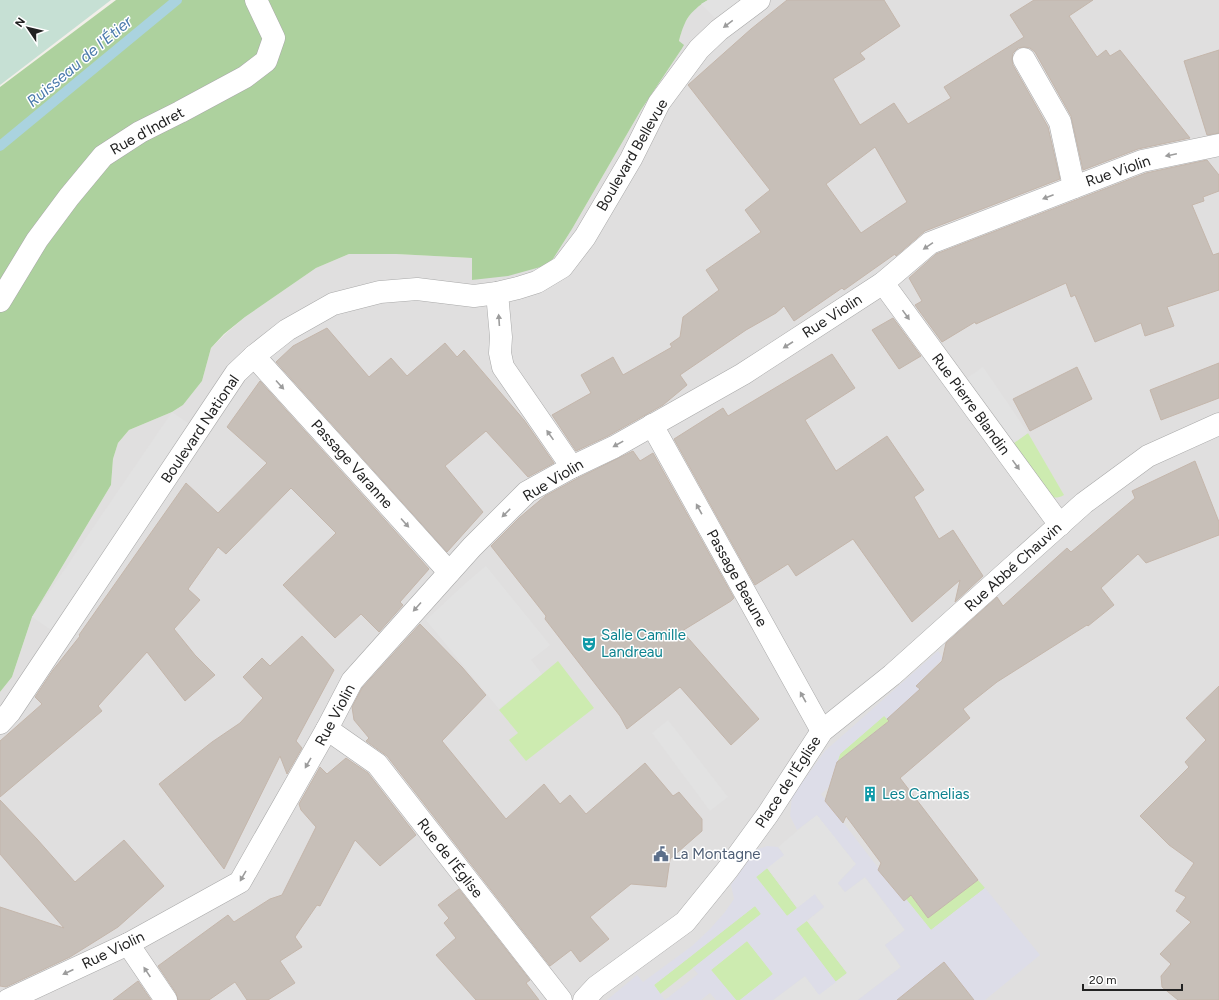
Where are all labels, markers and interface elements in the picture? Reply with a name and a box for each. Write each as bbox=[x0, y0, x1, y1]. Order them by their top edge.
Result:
north arrow bbox=[8, 8, 48, 48]
water label: Ruisseau de l'Étier bbox=[23, 12, 136, 111]
text: N bbox=[12, 15, 28, 30]
one-way arrow bbox=[722, 19, 733, 28]
street label: Boulevard Bellevue bbox=[593, 96, 671, 214]
street label: Rue d'Indret bbox=[107, 103, 187, 159]
street label: Rue Violin bbox=[1083, 152, 1153, 190]
one-way arrow bbox=[1165, 152, 1177, 158]
one-way arrow bbox=[1043, 194, 1054, 200]
one-way arrow bbox=[922, 242, 934, 249]
street label: Rue Violin bbox=[799, 290, 865, 342]
one-way arrow bbox=[902, 310, 910, 320]
one-way arrow bbox=[496, 314, 503, 326]
one-way arrow bbox=[783, 341, 793, 349]
street label: Rue Pierre Blandin bbox=[928, 350, 1014, 458]
street label: Boulevard National bbox=[157, 371, 243, 487]
one-way arrow bbox=[275, 380, 285, 390]
street label: Passage Varanne bbox=[307, 416, 397, 512]
one-way arrow bbox=[546, 430, 554, 440]
one-way arrow bbox=[612, 441, 624, 448]
street label: Rue Violin bbox=[519, 455, 587, 505]
one-way arrow bbox=[1012, 460, 1020, 470]
one-way arrow bbox=[696, 504, 702, 515]
one-way arrow bbox=[501, 508, 511, 518]
one-way arrow bbox=[400, 518, 409, 528]
street label: Rue Abbé Chauvin bbox=[961, 519, 1065, 615]
street label: Passage Beaune bbox=[703, 526, 771, 630]
one-way arrow bbox=[413, 602, 422, 613]
place label: Salle Camille Landreau bbox=[601, 626, 686, 661]
theatre icon: Salle Camille Landreau bbox=[580, 635, 598, 653]
street label: Rue Violin bbox=[311, 681, 359, 749]
one-way arrow bbox=[799, 691, 806, 702]
street label: Place de l'Église bbox=[752, 733, 824, 831]
one-way arrow bbox=[304, 757, 311, 769]
building icon: Les Camelias bbox=[861, 785, 879, 803]
place label: Les Camelias bbox=[882, 785, 970, 803]
street label: Rue de l'Église bbox=[413, 815, 487, 901]
public building icon: La Montagne bbox=[652, 845, 670, 863]
place label: La Montagne bbox=[673, 845, 761, 863]
one-way arrow bbox=[239, 871, 247, 881]
street label: Rue Violin bbox=[79, 927, 147, 973]
scale bar bbox=[1083, 966, 1182, 992]
one-way arrow bbox=[143, 967, 151, 977]
one-way arrow bbox=[62, 969, 73, 975]
text: 20 m bbox=[1089, 973, 1117, 987]

